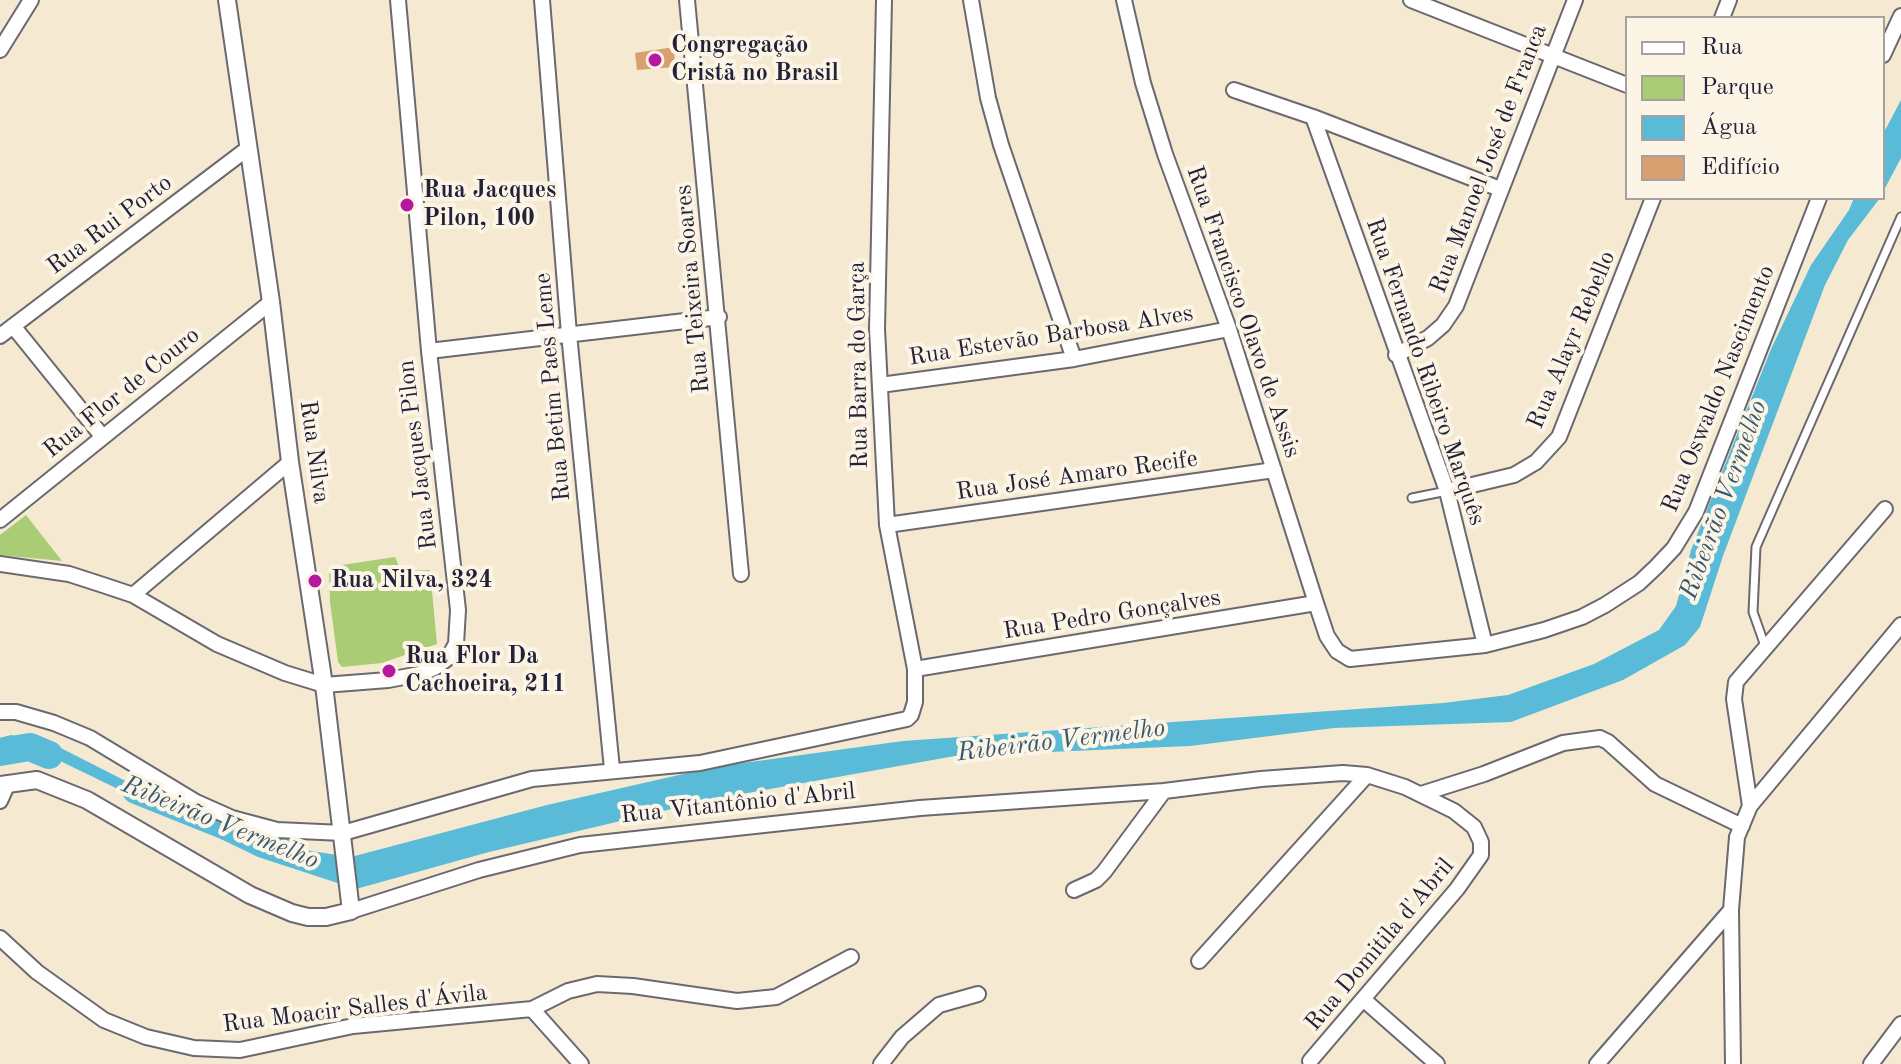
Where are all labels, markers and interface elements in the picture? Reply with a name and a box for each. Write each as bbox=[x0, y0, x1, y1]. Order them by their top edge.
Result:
legend bbox=[1625, 16, 1885, 200]
street label: Rua Manoel José de Franca bbox=[1424, 20, 1554, 298]
place label: Congregação Cristã no Brasil bbox=[671, 32, 839, 88]
text: Rua bbox=[1701, 36, 1743, 60]
marker: Congregação Cristã no Brasil bbox=[646, 51, 664, 69]
text: Parque bbox=[1701, 76, 1774, 100]
text: Água bbox=[1701, 116, 1757, 140]
text: Edifício bbox=[1701, 156, 1780, 180]
street label: Rua Francisco Olavo de Assis bbox=[1179, 162, 1307, 462]
street label: Rua Rui Porto bbox=[42, 169, 178, 281]
place label: Rua Jacques Pilon, 100 bbox=[423, 177, 556, 233]
street label: Rua Teixeira Soares bbox=[670, 183, 716, 395]
marker: Rua Jacques Pilon, 100 bbox=[398, 196, 416, 214]
street label: Rua Fernando Ribeiro Marquês bbox=[1359, 215, 1491, 529]
street label: Rua Alayr Rebello bbox=[1522, 247, 1622, 433]
street label: Rua Barra do Garça bbox=[843, 261, 875, 469]
street label: Rua Oswaldo Nascimento bbox=[1656, 261, 1782, 517]
street label: Rua Betim Paes Leme bbox=[529, 272, 577, 502]
street label: Rua Estevão Barbosa Alves bbox=[907, 299, 1195, 373]
street label: Rua Flor de Couro bbox=[38, 321, 206, 465]
street label: Rua Jacques Pilon bbox=[392, 358, 444, 552]
water label: Ribeirão Vermelho bbox=[1674, 396, 1774, 604]
street label: Rua Nilva bbox=[293, 399, 335, 505]
street label: Rua José Amaro Recife bbox=[954, 445, 1200, 507]
place label: Rua Nilva, 324 bbox=[331, 567, 493, 595]
marker: Rua Nilva, 324 bbox=[306, 572, 324, 590]
street label: Rua Pedro Gonçalves bbox=[1001, 584, 1223, 646]
place label: Rua Flor Da Cachoeira, 211 bbox=[405, 643, 566, 699]
marker: Rua Flor Da Cachoeira, 211 bbox=[380, 662, 398, 680]
water label: Ribeirão Vermelho bbox=[955, 713, 1167, 769]
water label: Ribeirão Vermelho bbox=[117, 769, 323, 877]
street label: Rua Vitantônio d'Abril bbox=[619, 777, 857, 831]
street label: Rua Domitila d'Abril bbox=[1299, 853, 1461, 1037]
street label: Rua Moacir Salles d'Ávila bbox=[221, 978, 489, 1040]

